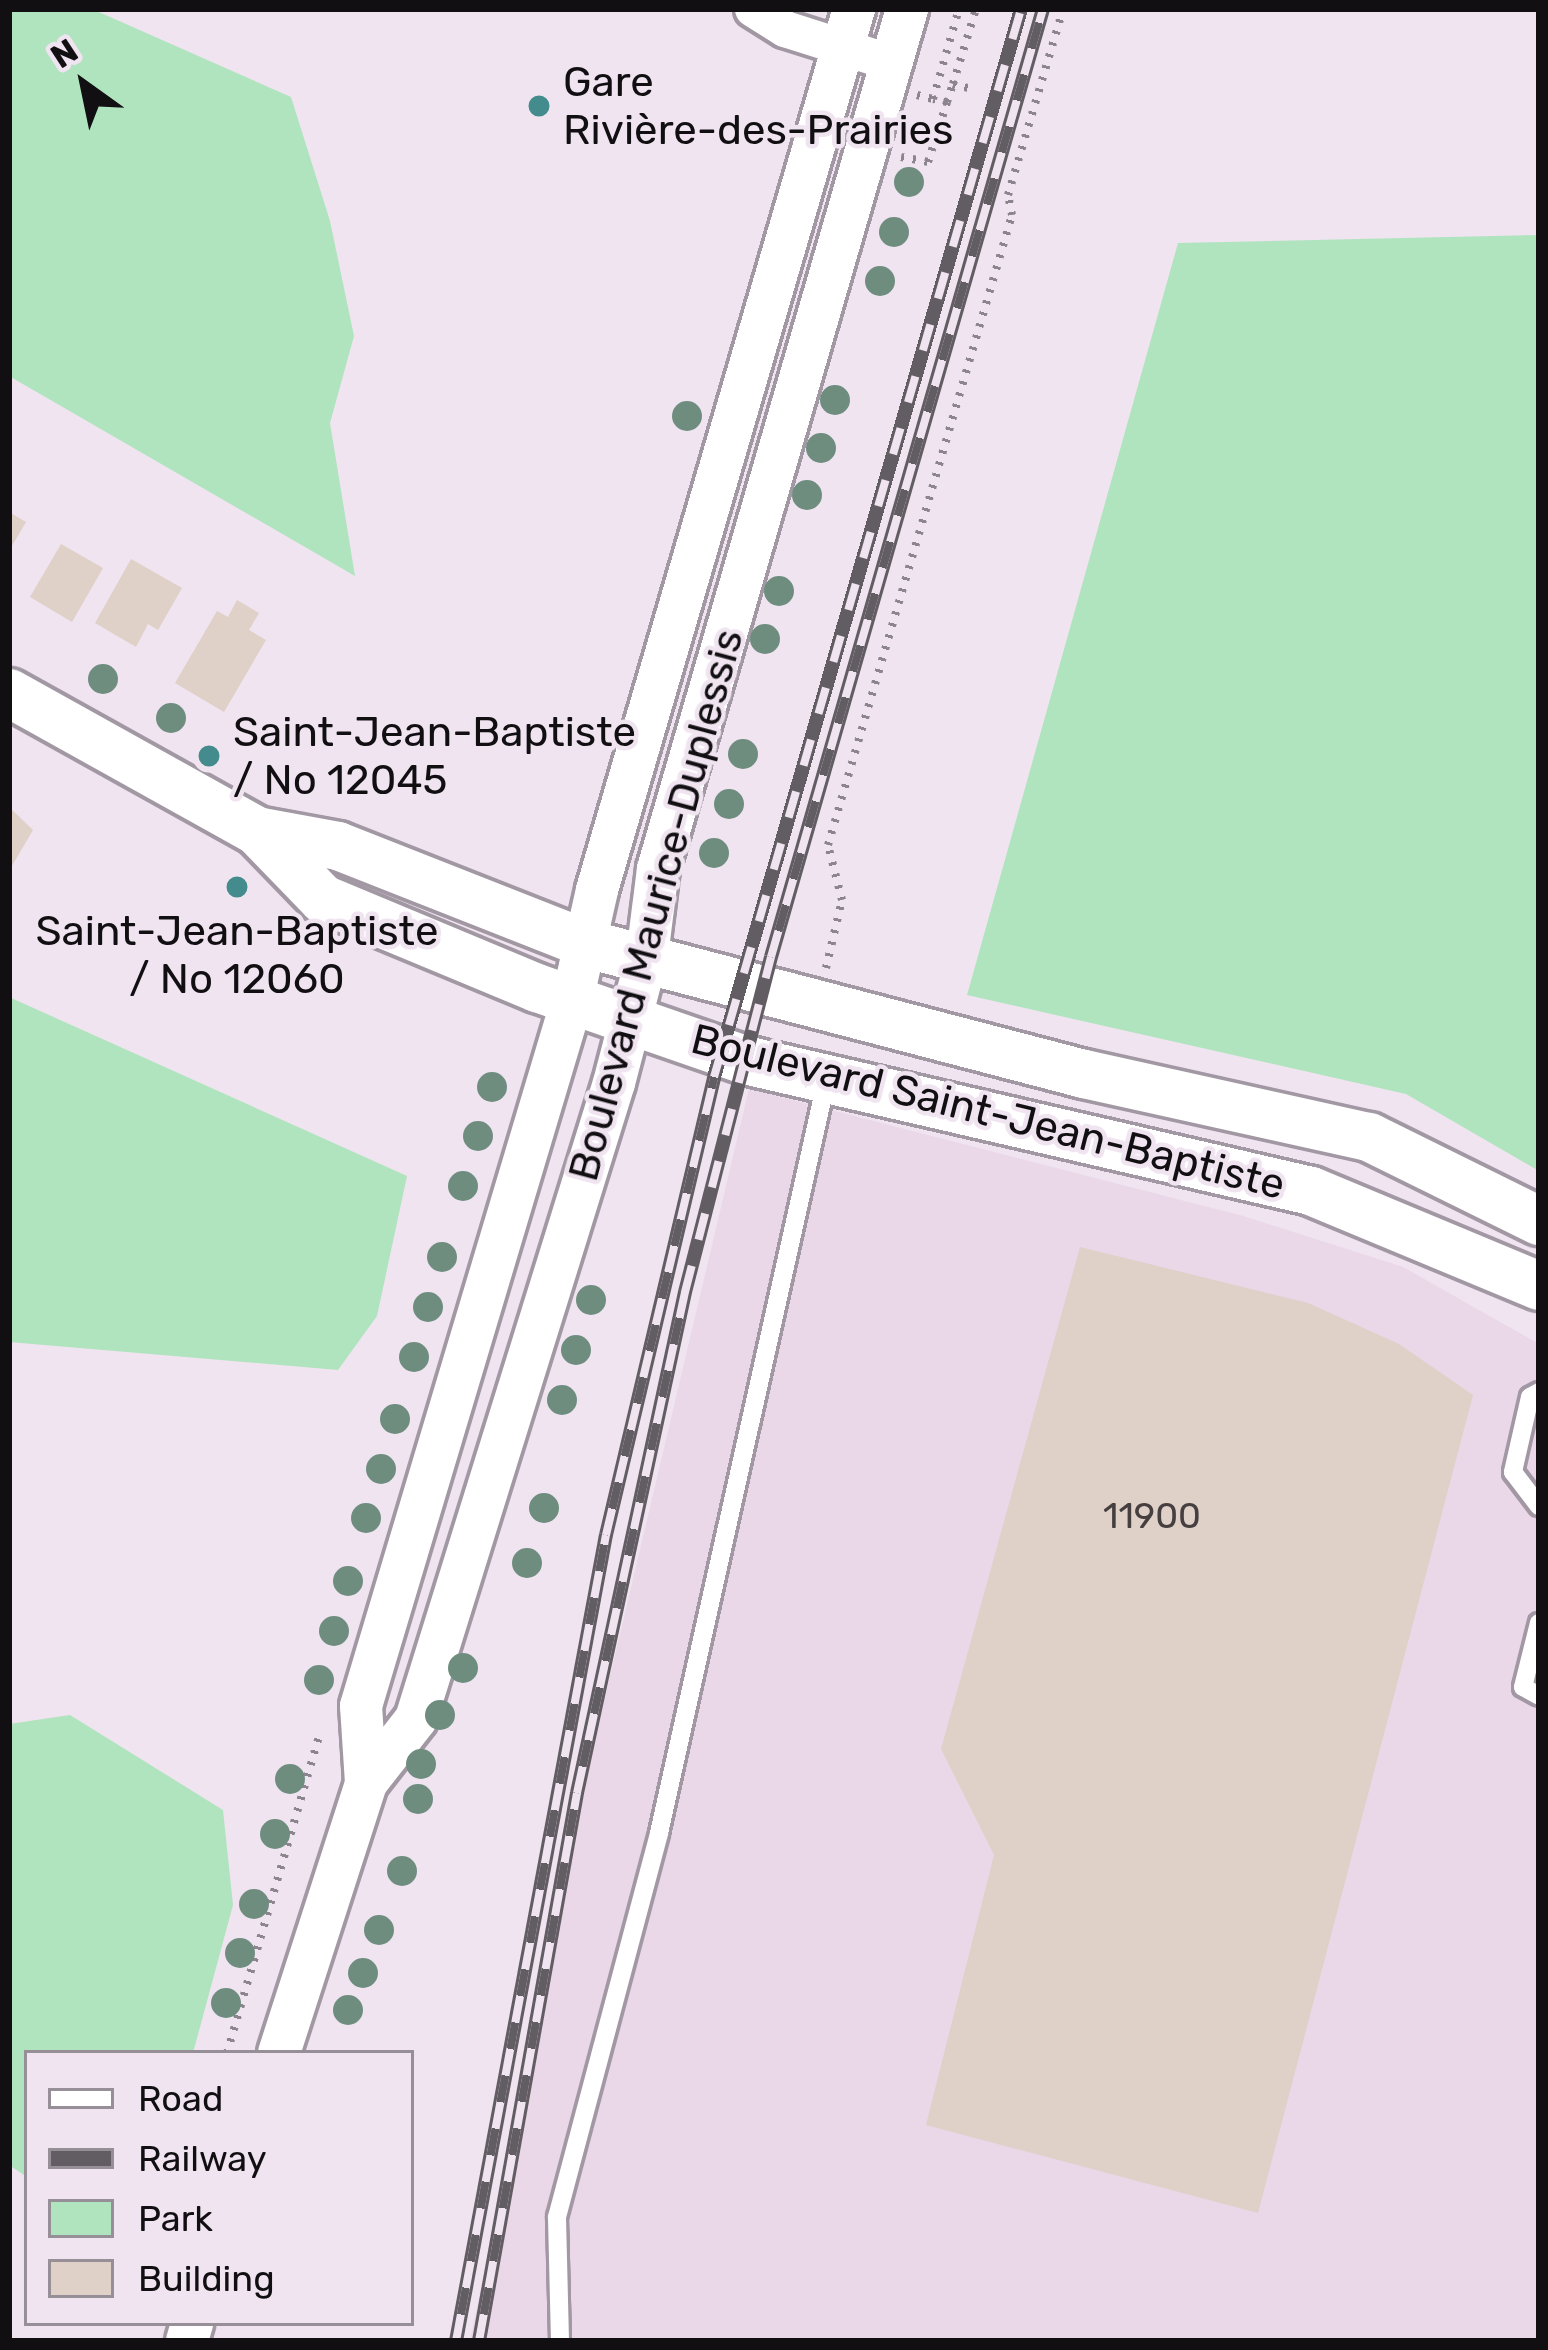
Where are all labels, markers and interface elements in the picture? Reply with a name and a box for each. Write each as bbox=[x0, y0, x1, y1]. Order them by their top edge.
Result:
north arrow bbox=[24, 24, 144, 144]
text: N bbox=[44, 31, 85, 76]
place label: Gare Rivière-des-Prairies bbox=[563, 57, 954, 156]
marker: Gare Rivière-des-Prairies bbox=[526, 93, 552, 119]
street label: Boulevard Maurice-Duplessis bbox=[558, 624, 754, 1186]
place label: Saint-Jean-Baptiste / No 12045 bbox=[233, 707, 636, 806]
marker: Saint-Jean-Baptiste / No 12045 bbox=[196, 743, 222, 769]
marker: Saint-Jean-Baptiste / No 12060 bbox=[224, 874, 250, 900]
place label: Saint-Jean-Baptiste / No 12060 bbox=[35, 906, 439, 1004]
street label: Boulevard Saint-Jean-Baptiste bbox=[686, 1014, 1290, 1210]
house number: 11900 bbox=[1103, 1494, 1201, 1538]
legend bbox=[24, 2050, 414, 2326]
text: Road bbox=[138, 2077, 223, 2120]
text: Railway bbox=[138, 2137, 267, 2180]
text: Park bbox=[138, 2197, 213, 2240]
text: Building bbox=[138, 2257, 275, 2300]

